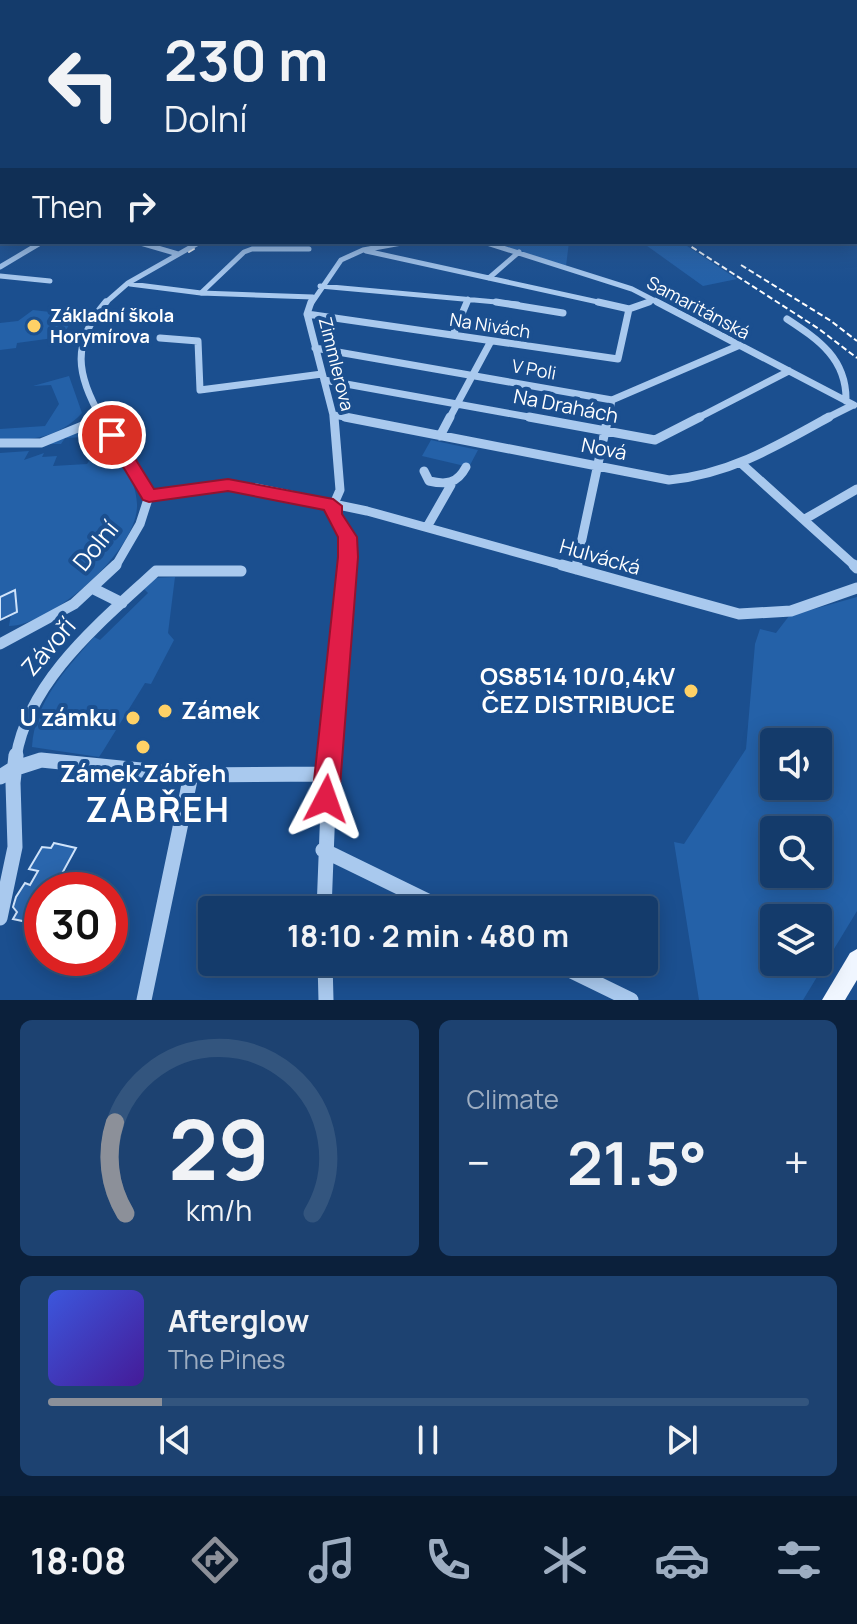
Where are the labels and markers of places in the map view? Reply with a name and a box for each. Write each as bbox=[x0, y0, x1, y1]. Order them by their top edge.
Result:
place label: Základní škola Horymírova bbox=[50, 303, 174, 348]
marker: Základní škola Horymírova bbox=[25, 317, 43, 335]
pin bbox=[78, 401, 146, 469]
place label: OS8514 10/0,4kV ČEZ DISTRIBUCE bbox=[480, 659, 676, 720]
marker: OS8514 10/0,4kV ČEZ DISTRIBUCE bbox=[682, 682, 700, 700]
place label: Zámek bbox=[181, 693, 261, 726]
place label: U zámku bbox=[20, 700, 117, 733]
marker: Zámek bbox=[156, 702, 174, 720]
marker: U zámku bbox=[124, 709, 142, 727]
marker: Zámek Zábřeh bbox=[134, 738, 152, 756]
place label: Zámek Zábřeh bbox=[60, 756, 226, 789]

